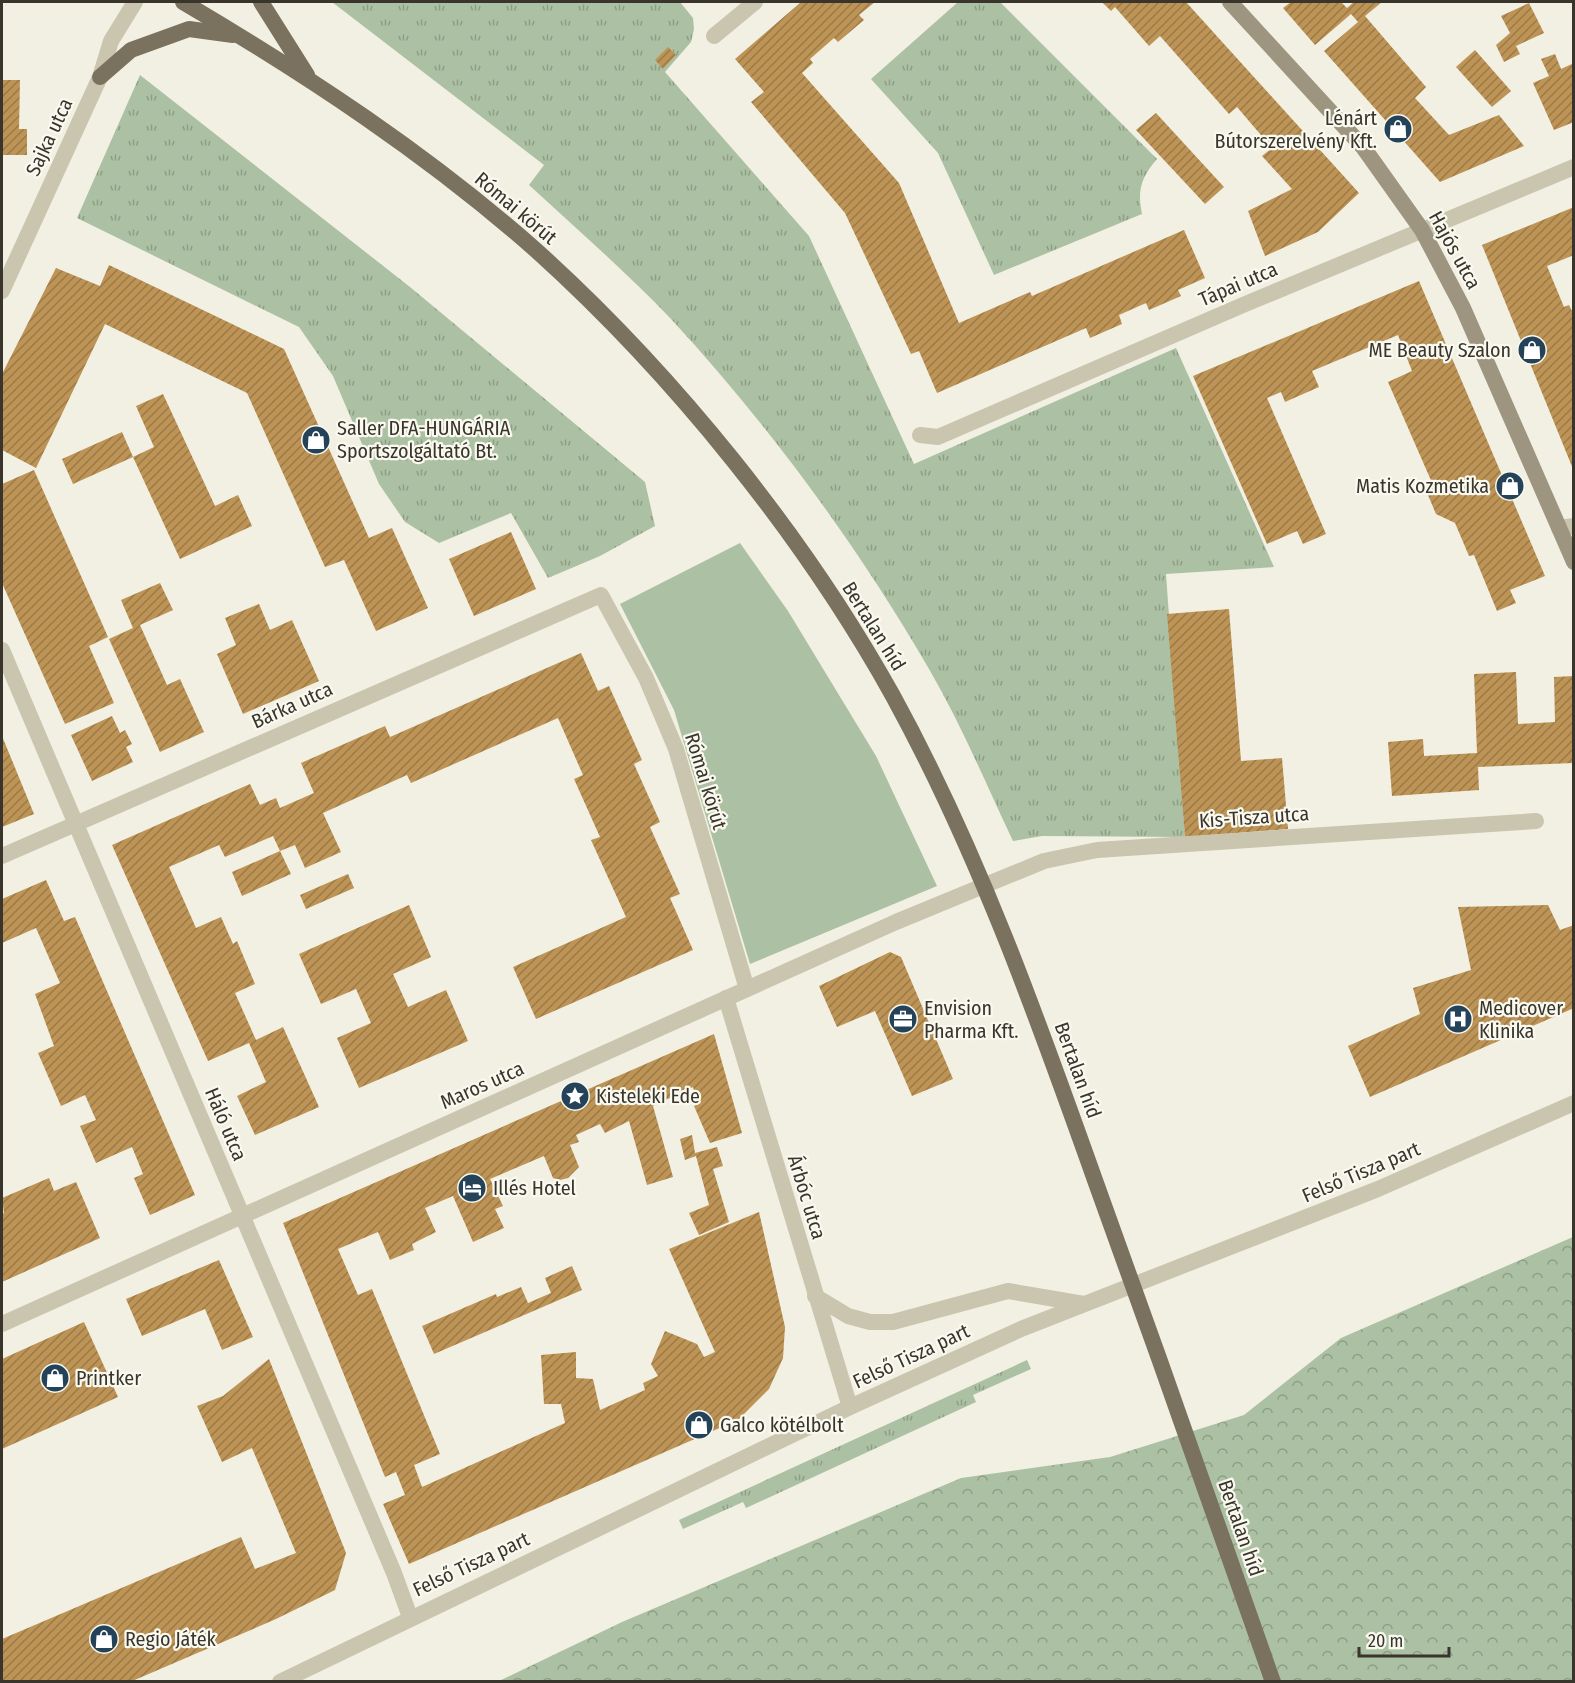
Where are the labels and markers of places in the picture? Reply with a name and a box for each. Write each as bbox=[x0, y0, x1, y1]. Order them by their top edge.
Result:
place label: Lénárt Bútorszerelvény Kft. bbox=[1215, 106, 1377, 153]
shop icon: Lénárt Bútorszerelvény Kft. bbox=[1382, 113, 1414, 145]
shop icon: ME Beauty Szalon bbox=[1516, 334, 1548, 366]
place label: ME Beauty Szalon bbox=[1368, 338, 1511, 362]
place label: Saller DFA-HUNGÁRIA Sportszolgáltató Bt. bbox=[337, 416, 511, 463]
shop icon: Saller DFA-HUNGÁRIA Sportszolgáltató Bt. bbox=[300, 424, 332, 456]
shop icon: Matis Kozmetika bbox=[1494, 470, 1526, 502]
place label: Matis Kozmetika bbox=[1356, 474, 1489, 498]
place label: Envision Pharma Kft. bbox=[924, 996, 1019, 1043]
place label: Medicover Klinika bbox=[1479, 996, 1563, 1043]
office icon: Envision Pharma Kft. bbox=[887, 1003, 919, 1035]
hospital icon: Medicover Klinika bbox=[1442, 1003, 1474, 1035]
place icon: Kisteleki Ede bbox=[559, 1080, 591, 1112]
place label: Kisteleki Ede bbox=[596, 1084, 700, 1108]
hotel icon: Illés Hotel bbox=[456, 1172, 488, 1204]
place label: Illés Hotel bbox=[493, 1176, 576, 1200]
shop icon: Printker bbox=[39, 1362, 71, 1394]
place label: Printker bbox=[76, 1366, 141, 1390]
shop icon: Galco kötélbolt bbox=[683, 1409, 715, 1441]
place label: Galco kötélbolt bbox=[720, 1413, 844, 1437]
shop icon: Regio Játék bbox=[88, 1623, 120, 1655]
place label: Regio Játék bbox=[125, 1627, 217, 1651]

